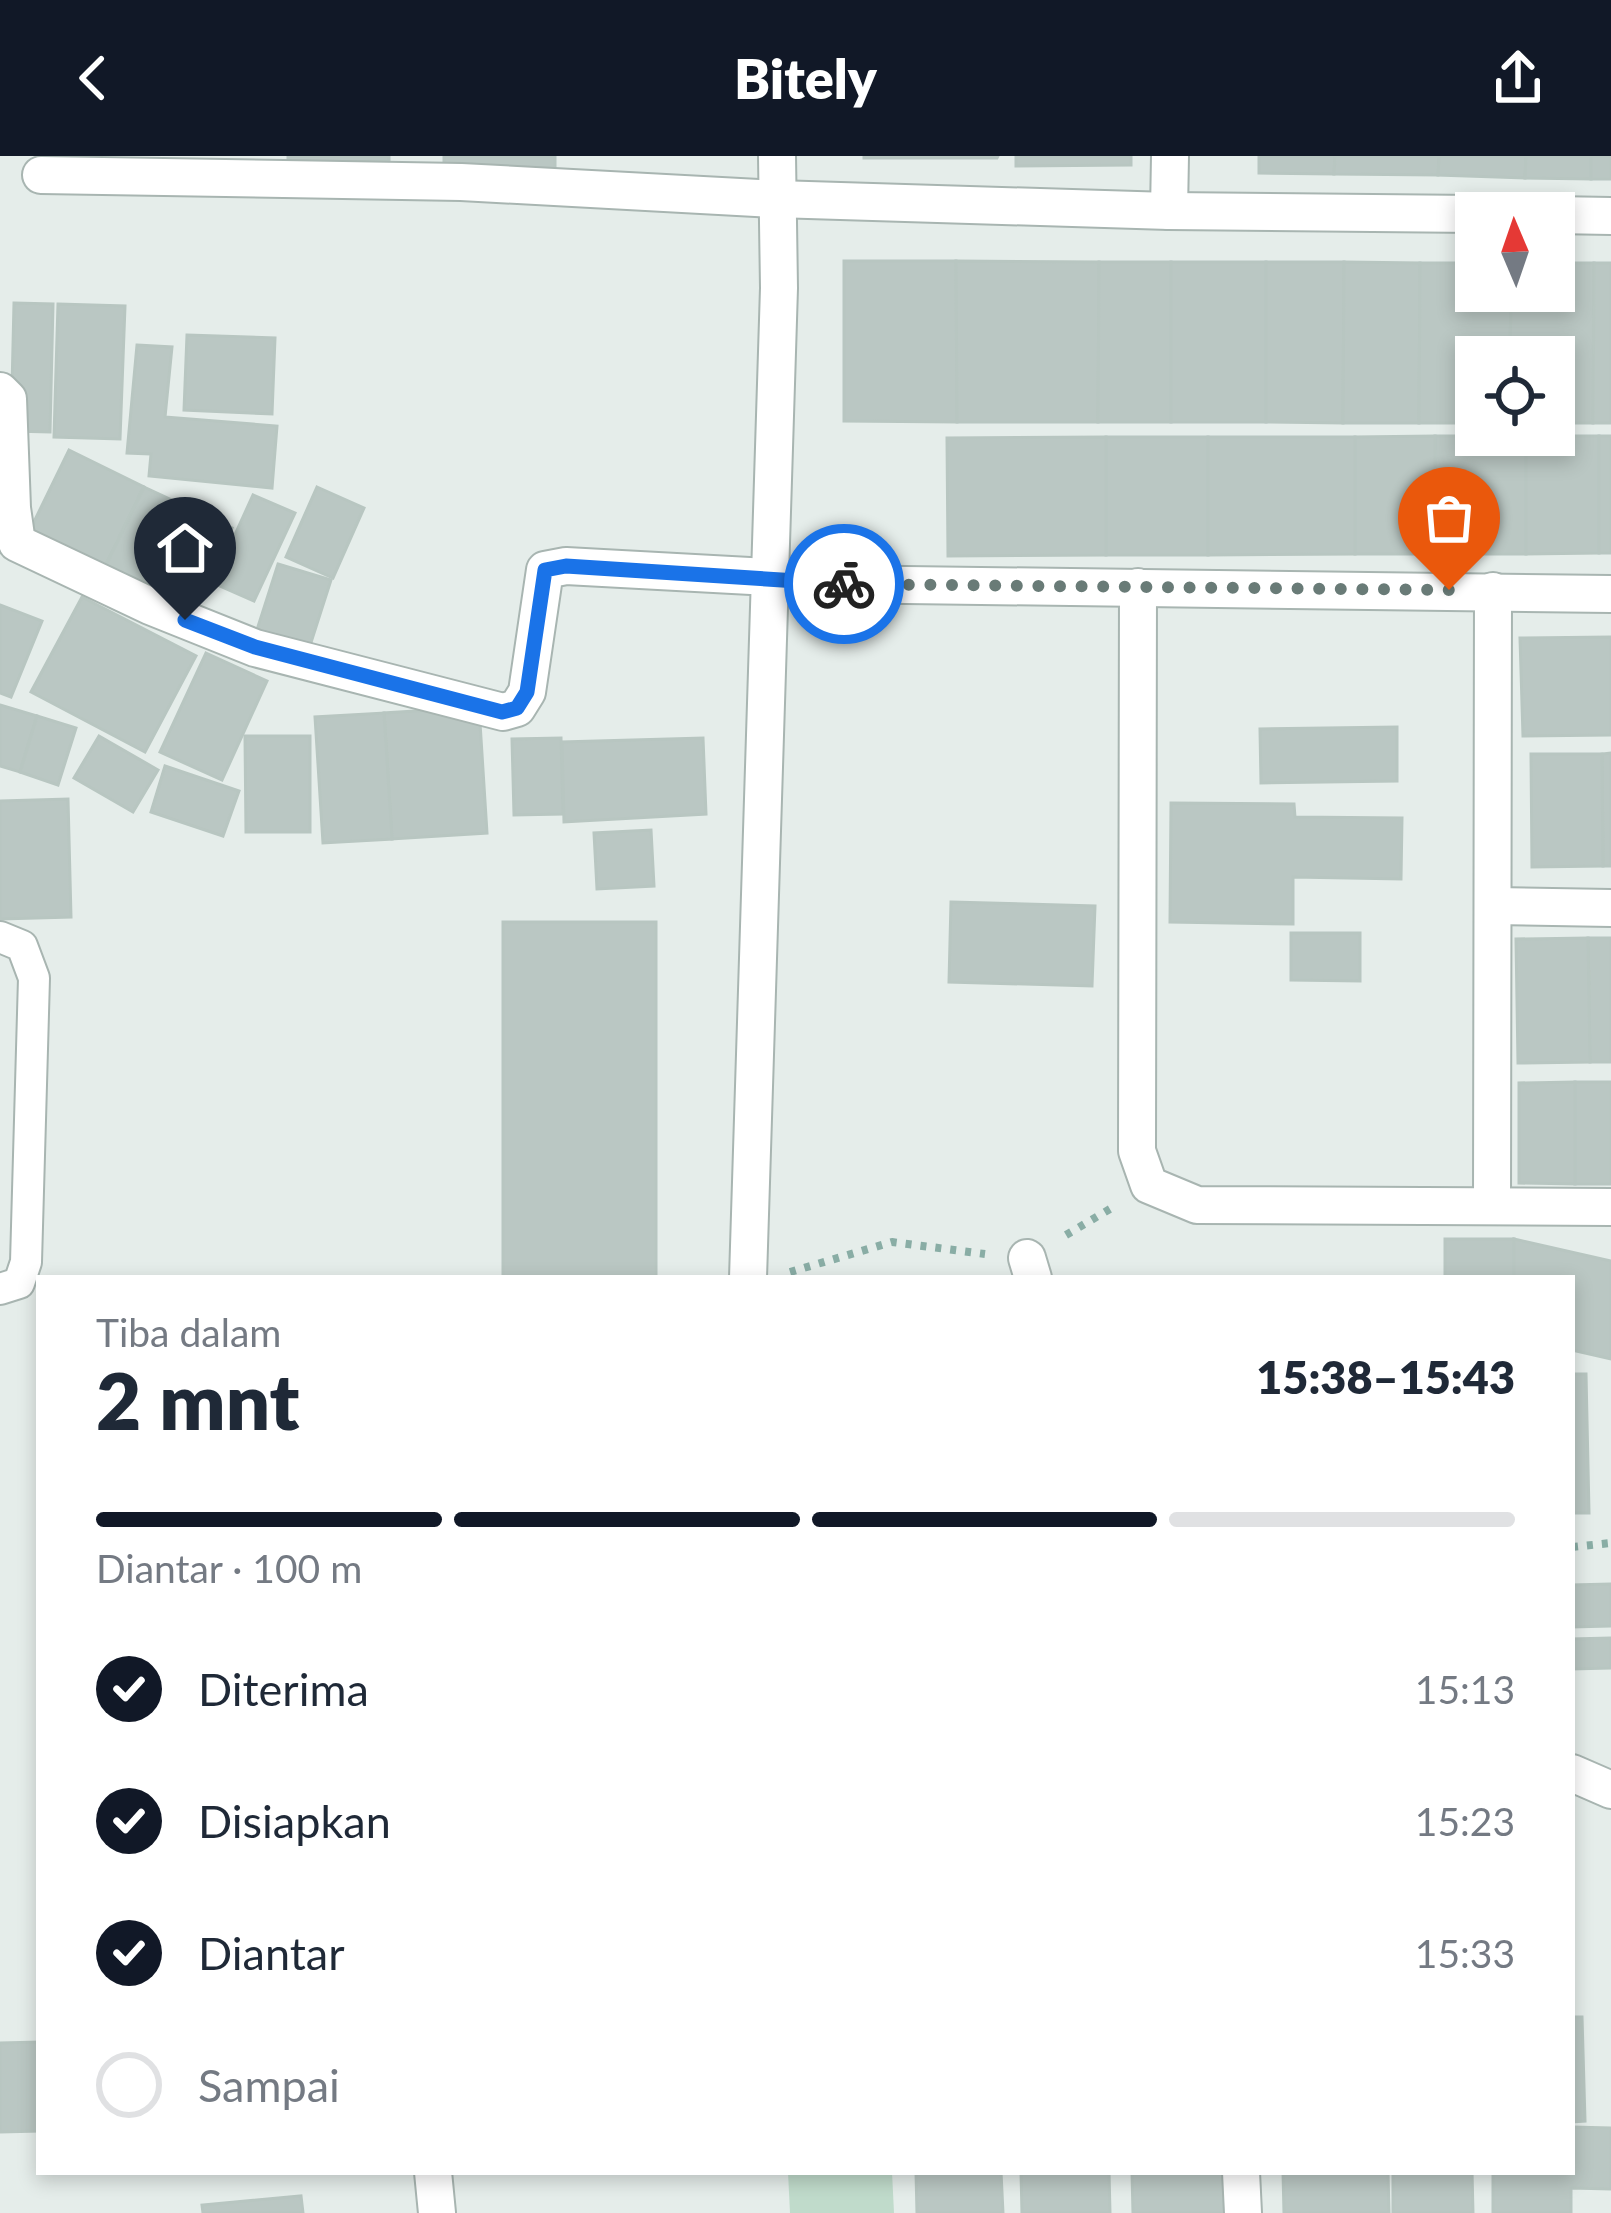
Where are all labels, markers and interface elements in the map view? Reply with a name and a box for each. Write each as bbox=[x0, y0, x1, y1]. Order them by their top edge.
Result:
icon: back bbox=[60, 45, 126, 111]
icon: share bbox=[1485, 45, 1551, 111]
text: Bitely bbox=[734, 46, 877, 111]
north arrow bbox=[1455, 192, 1575, 312]
map controls bbox=[1455, 192, 1575, 456]
button: locate bbox=[1455, 336, 1575, 456]
pin bbox=[1398, 467, 1500, 590]
icon: bag bbox=[1416, 485, 1482, 551]
pin bbox=[134, 497, 236, 620]
icon: home bbox=[152, 515, 218, 581]
courier bbox=[784, 524, 904, 644]
icon: bike bbox=[811, 551, 877, 617]
text: Tiba dalam bbox=[96, 1309, 281, 1355]
text: 15:38–15:43 bbox=[1256, 1350, 1515, 1404]
text: 2 mnt bbox=[96, 1353, 300, 1447]
text: Diantar · 100 m bbox=[96, 1545, 362, 1591]
icon: check bbox=[96, 1656, 162, 1722]
text: Diterima bbox=[198, 1662, 369, 1716]
text: 15:13 bbox=[1415, 1666, 1515, 1712]
icon: check bbox=[96, 1788, 162, 1854]
text: Disiapkan bbox=[198, 1794, 391, 1848]
text: 15:23 bbox=[1415, 1798, 1515, 1844]
icon: check bbox=[96, 1920, 162, 1986]
text: Diantar bbox=[198, 1926, 345, 1980]
text: 15:33 bbox=[1415, 1930, 1515, 1976]
text: Sampai bbox=[198, 2058, 340, 2112]

